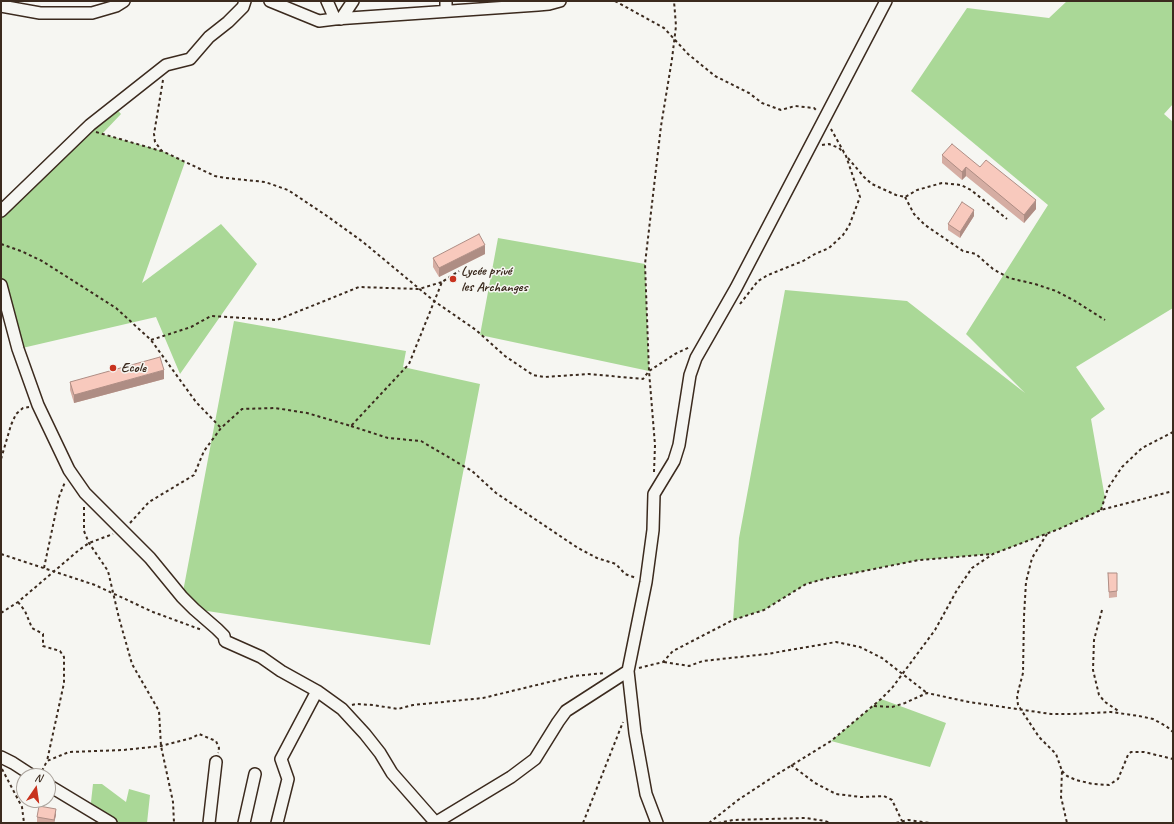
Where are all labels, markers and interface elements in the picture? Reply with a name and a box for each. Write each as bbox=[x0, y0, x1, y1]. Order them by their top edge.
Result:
place label: Lycée privé les Archanges bbox=[461, 263, 527, 296]
marker: Lycée privé les Archanges bbox=[448, 274, 458, 284]
place label: Ecole bbox=[121, 360, 146, 376]
marker: Ecole bbox=[108, 363, 118, 373]
north arrow bbox=[16, 768, 56, 808]
text: N bbox=[34, 770, 43, 785]

